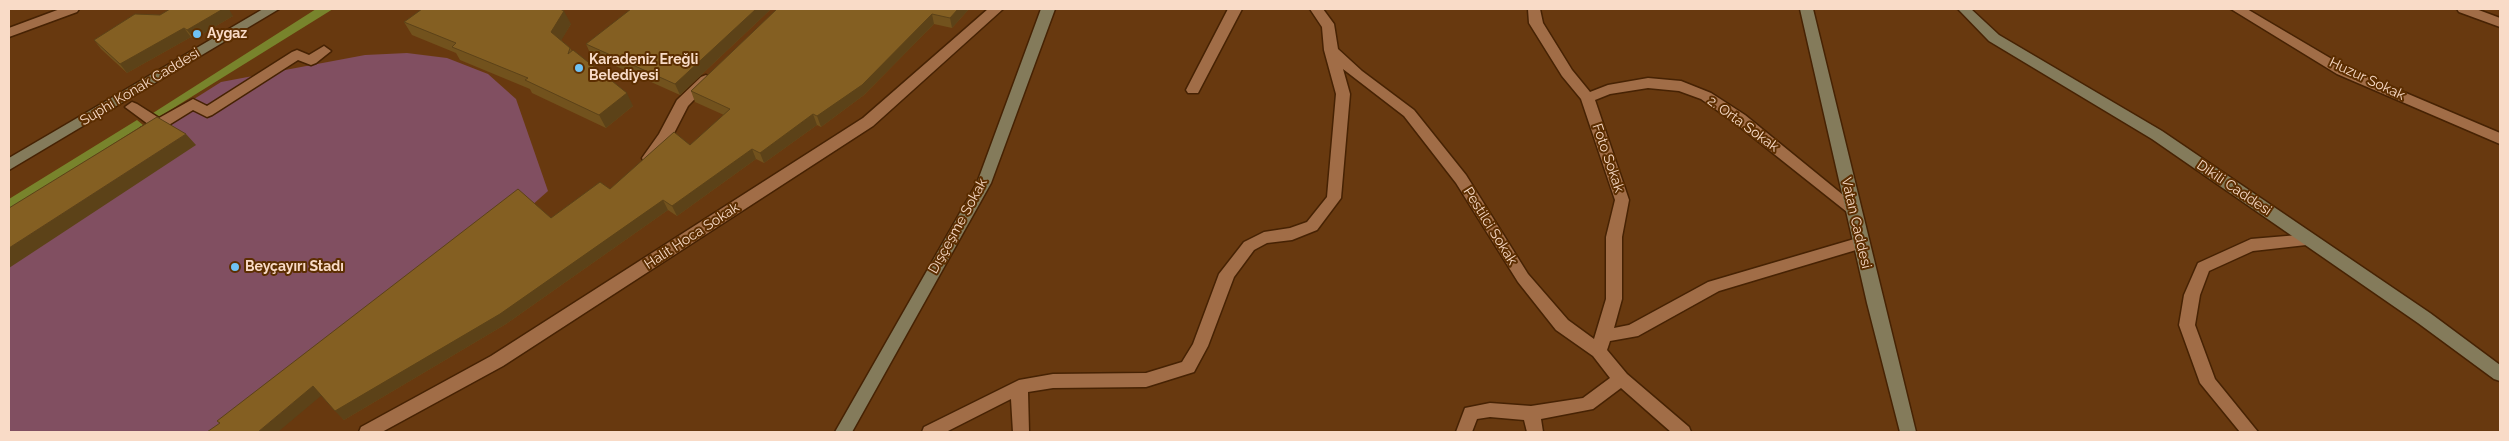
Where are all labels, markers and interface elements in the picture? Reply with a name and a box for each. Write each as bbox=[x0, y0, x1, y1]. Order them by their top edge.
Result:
place label: Aygaz bbox=[207, 26, 247, 42]
marker: Aygaz bbox=[191, 28, 203, 40]
street label: Suphi Konak Caddesi bbox=[77, 45, 203, 129]
place label: Karadeniz Ereğli Belediyesi bbox=[589, 52, 698, 84]
street label: Huzur Sokak bbox=[2326, 54, 2408, 104]
marker: Karadeniz Ereğli Belediyesi bbox=[573, 62, 585, 74]
street label: 2. Orta Sokak bbox=[1704, 93, 1782, 155]
street label: Foto Sokak bbox=[1588, 121, 1628, 195]
street label: Dikili Caddesi bbox=[2193, 157, 2275, 219]
street label: Dışçeşme Sokak bbox=[925, 175, 991, 277]
street label: Vatan Caddesi bbox=[1837, 176, 1875, 270]
street label: Pestilci Sokak bbox=[1459, 184, 1521, 268]
street label: Halit Hoca Sokak bbox=[641, 199, 743, 273]
place label: Beyçayırı Stadı bbox=[245, 259, 344, 275]
marker: Beyçayırı Stadı bbox=[229, 261, 241, 273]

